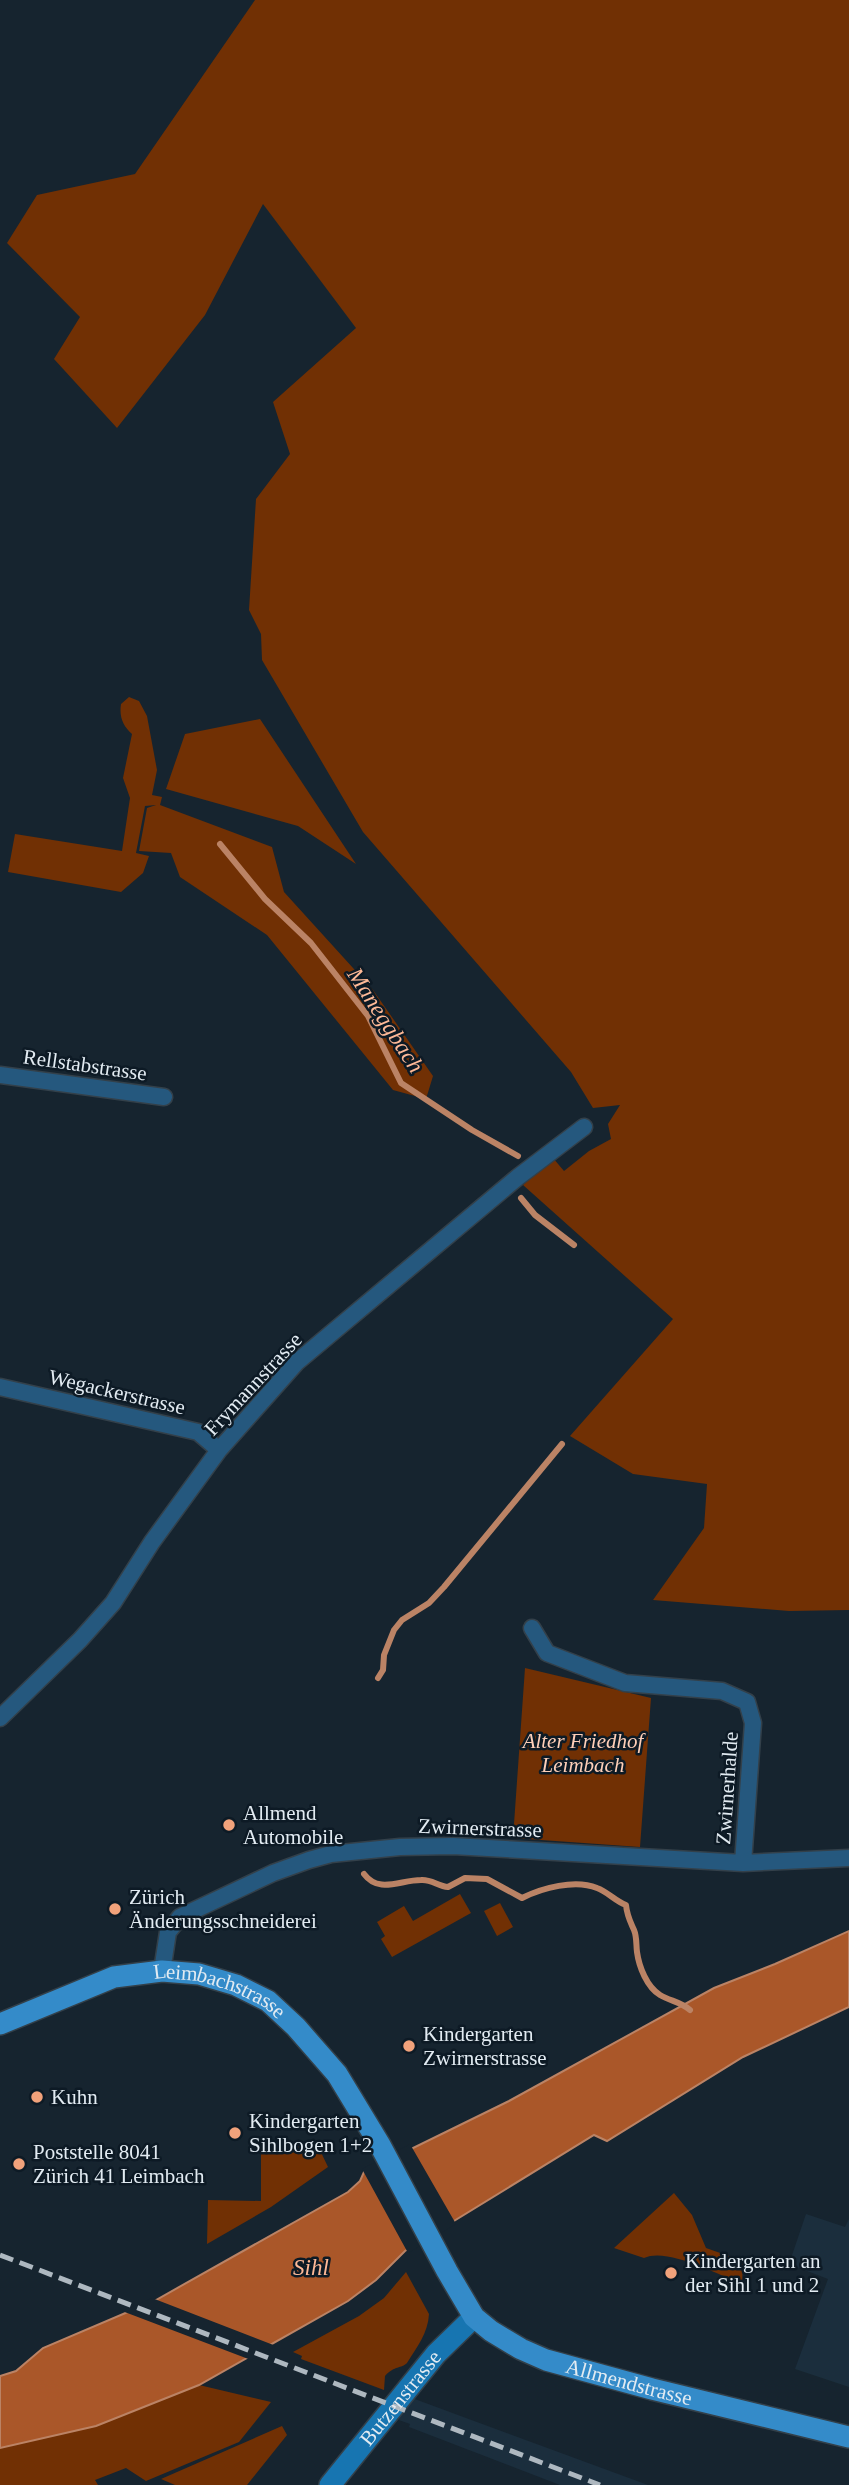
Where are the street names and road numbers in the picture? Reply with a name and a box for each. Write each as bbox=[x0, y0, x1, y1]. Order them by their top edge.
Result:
street label: Rellstabstrasse bbox=[22, 1044, 148, 1086]
street label: Frymannstrasse bbox=[199, 1328, 307, 1440]
street label: Wegackerstrasse bbox=[46, 1365, 188, 1419]
street label: Zwirnerhalde bbox=[711, 1731, 743, 1845]
street label: Zwirnerstrasse bbox=[418, 1814, 542, 1842]
street label: Leimbachstrasse bbox=[152, 1959, 291, 2023]
street label: Butzenstrasse bbox=[355, 2345, 446, 2450]
street label: Allmendstrasse bbox=[563, 2354, 694, 2410]

